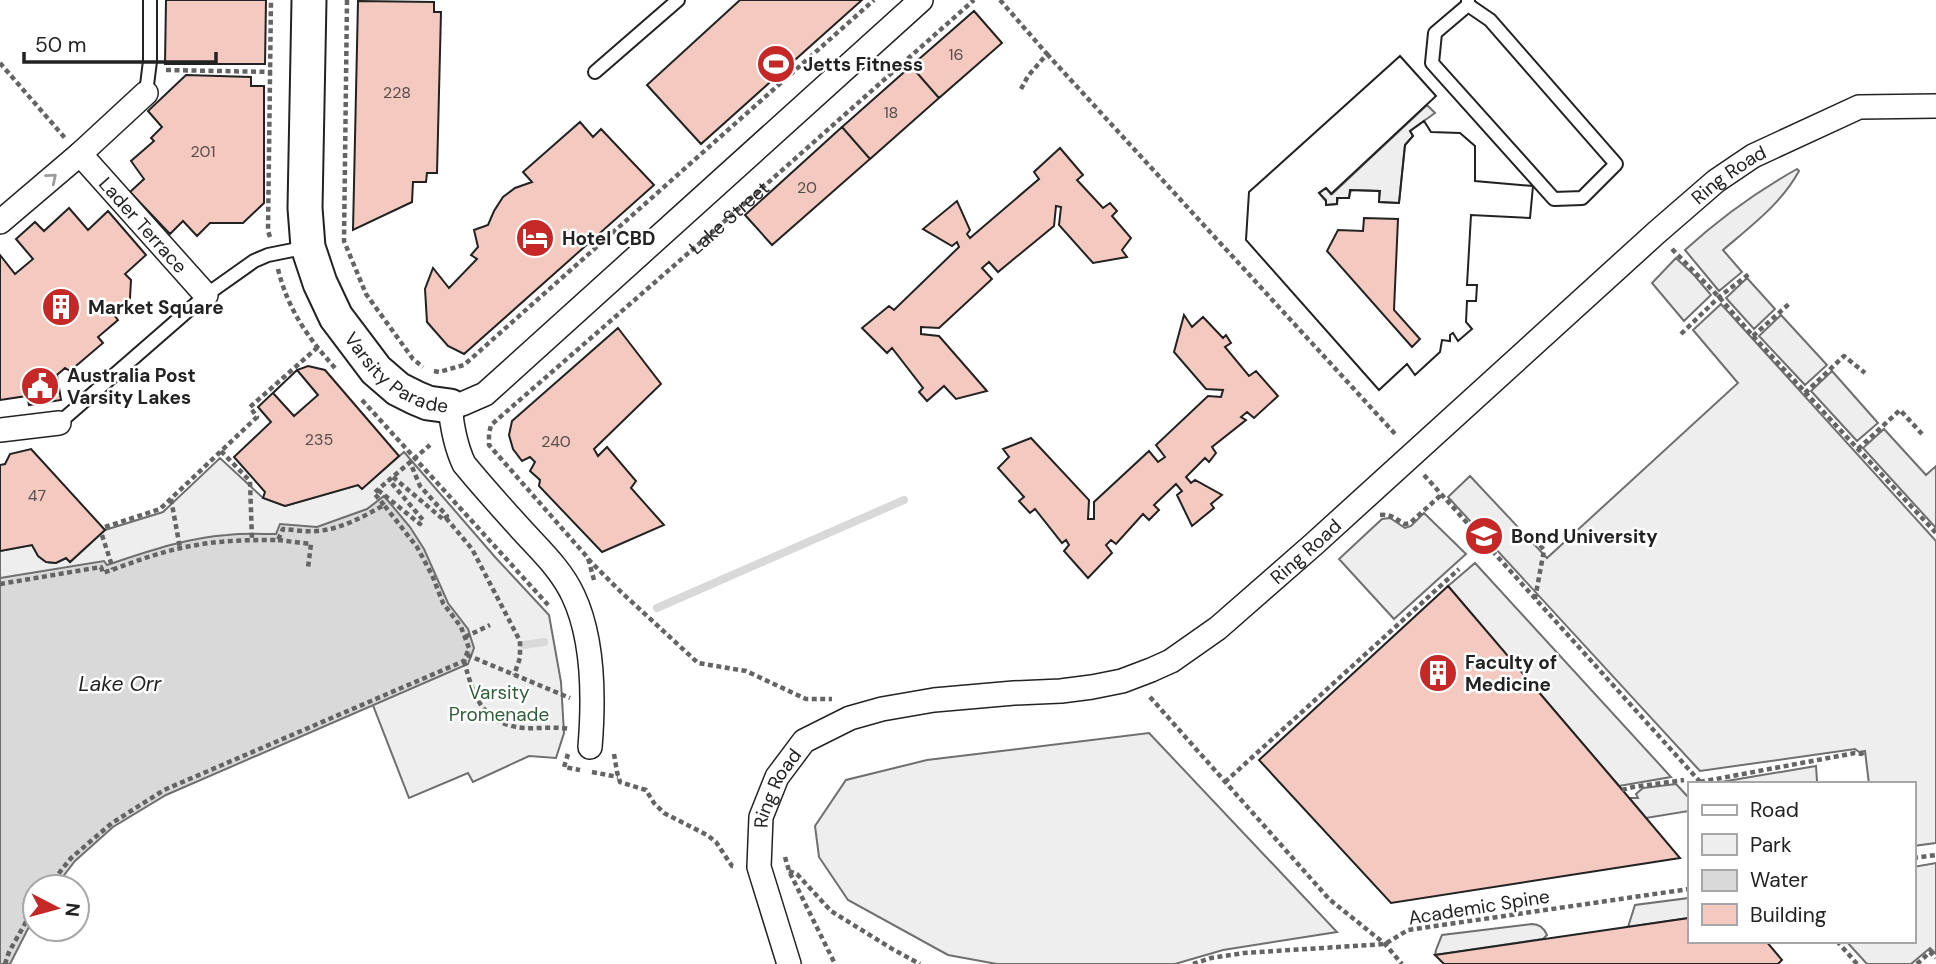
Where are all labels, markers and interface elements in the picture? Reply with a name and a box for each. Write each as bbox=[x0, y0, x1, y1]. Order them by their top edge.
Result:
scale bar bbox=[24, 21, 217, 65]
text: 50 m bbox=[35, 31, 86, 59]
sports icon: Jetts Fitness bbox=[755, 43, 797, 85]
house number: 16 bbox=[948, 44, 964, 65]
place label: Jetts Fitness bbox=[803, 52, 923, 77]
house number: 228 bbox=[383, 82, 411, 103]
house number: 18 bbox=[884, 102, 898, 123]
street label: Ring Road bbox=[1686, 139, 1770, 210]
house number: 201 bbox=[191, 141, 216, 162]
street label: Lader Terrace bbox=[94, 171, 193, 278]
one-way arrow bbox=[44, 174, 57, 186]
street label: Lake Street bbox=[684, 175, 774, 260]
house number: 20 bbox=[797, 177, 817, 198]
hotel icon: Hotel CBD bbox=[514, 217, 556, 259]
place label: Hotel CBD bbox=[562, 226, 655, 251]
building icon: Market Square bbox=[40, 286, 82, 328]
place label: Market Square bbox=[88, 295, 224, 320]
street label: Varsity Parade bbox=[339, 327, 450, 418]
place label: Australia Post Varsity Lakes bbox=[67, 363, 196, 410]
public building icon: Australia Post Varsity Lakes bbox=[19, 365, 61, 407]
house number: 235 bbox=[305, 429, 333, 450]
house number: 240 bbox=[541, 431, 571, 452]
house number: 47 bbox=[28, 485, 46, 506]
street label: Ring Road bbox=[1265, 513, 1346, 589]
school or university icon: Bond University bbox=[1463, 515, 1505, 557]
place label: Bond University bbox=[1511, 524, 1658, 549]
place label: Faculty of Medicine bbox=[1465, 650, 1557, 697]
building icon: Faculty of Medicine bbox=[1417, 652, 1459, 694]
water label: Lake Orr bbox=[79, 670, 163, 698]
park label: Varsity Promenade bbox=[449, 680, 549, 727]
street label: Ring Road bbox=[748, 743, 807, 828]
legend bbox=[1688, 782, 1915, 943]
text: Road bbox=[1750, 796, 1799, 824]
text: Park bbox=[1750, 831, 1792, 859]
text: Water bbox=[1750, 866, 1808, 894]
north arrow bbox=[21, 873, 91, 943]
street label: Academic Spine bbox=[1407, 883, 1551, 931]
text: Building bbox=[1750, 901, 1827, 929]
text: N bbox=[59, 902, 86, 918]

